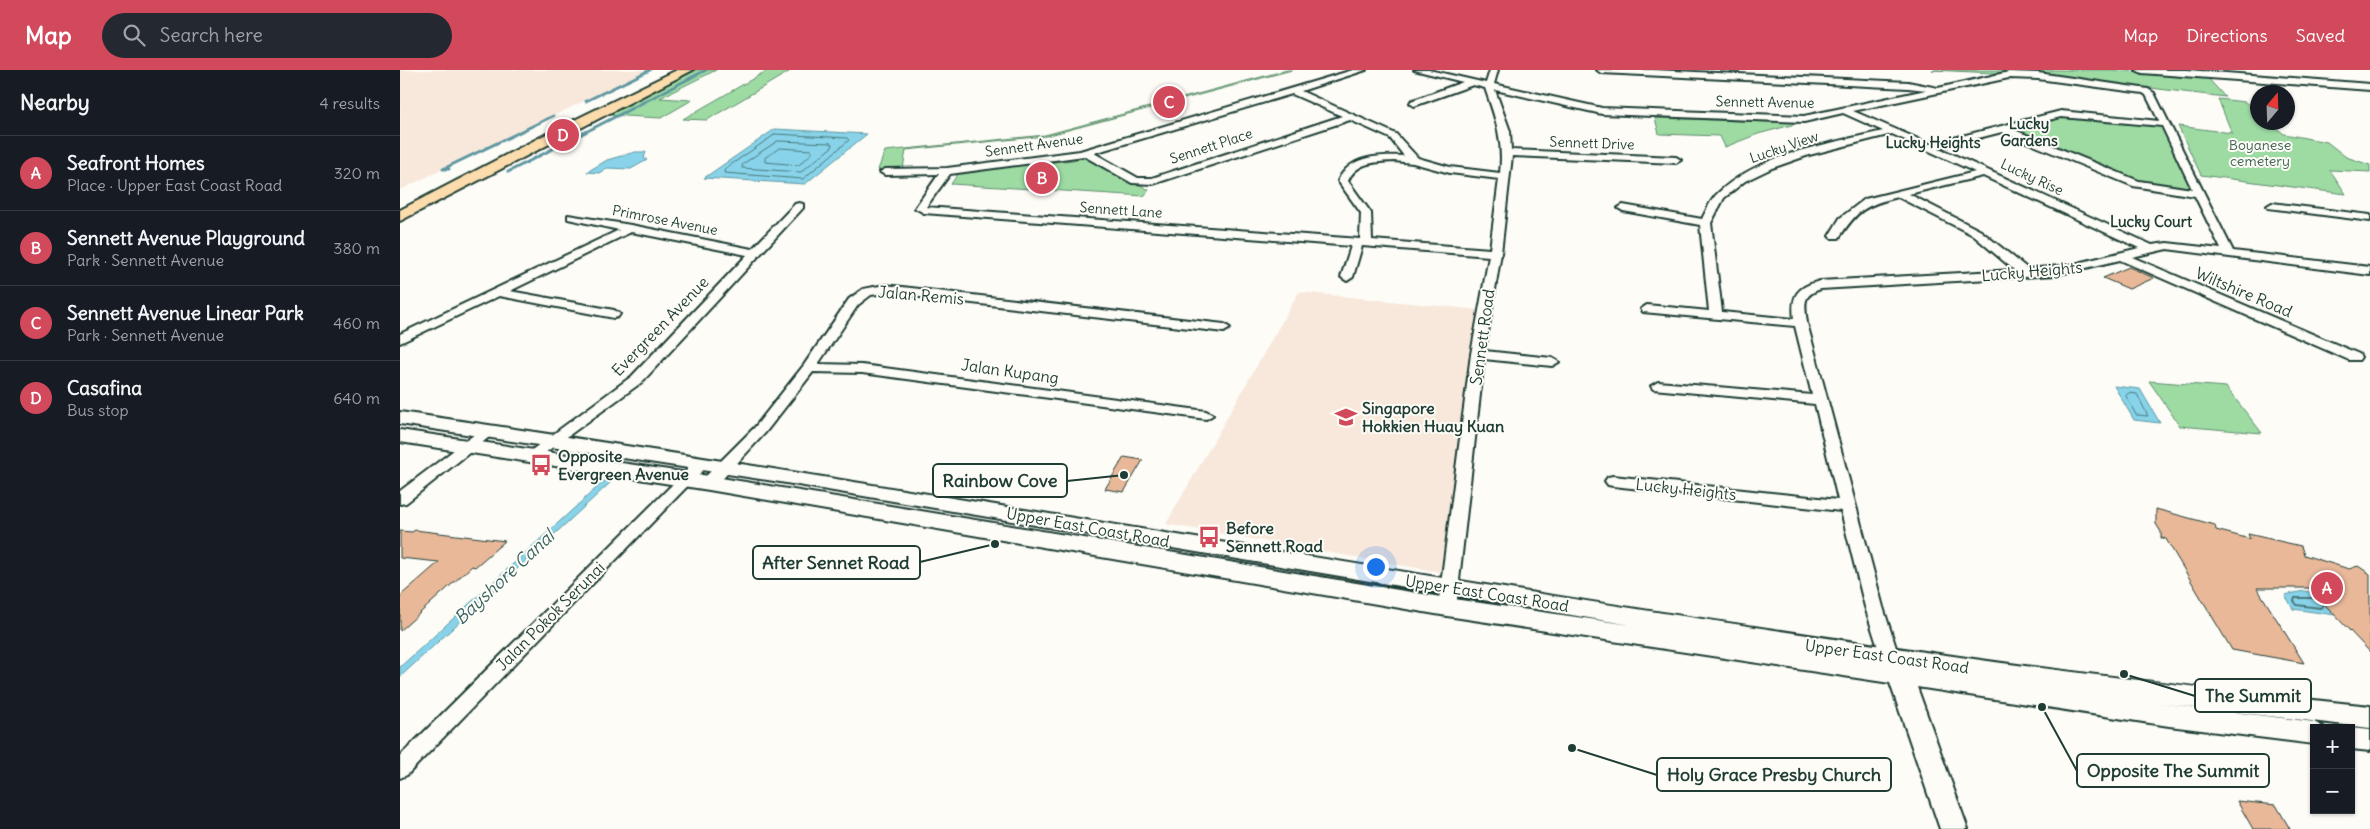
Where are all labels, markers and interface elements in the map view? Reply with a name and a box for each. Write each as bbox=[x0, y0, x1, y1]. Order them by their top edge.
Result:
search box bbox=[102, 13, 452, 58]
text: Map bbox=[25, 20, 72, 50]
icon: search bbox=[120, 21, 148, 49]
text: Search here bbox=[160, 23, 263, 47]
text: Map bbox=[2123, 24, 2158, 47]
text: Directions bbox=[2186, 24, 2268, 47]
text: Saved bbox=[2296, 24, 2345, 47]
pin: C bbox=[1153, 83, 1185, 121]
north arrow bbox=[2250, 85, 2295, 130]
text: Nearby bbox=[20, 89, 90, 116]
street label: Sennett Avenue bbox=[1715, 92, 1815, 112]
text: 4 results bbox=[319, 93, 380, 113]
district label: Lucky Gardens bbox=[2000, 114, 2058, 150]
pin: D bbox=[547, 116, 579, 154]
street label: Sennett Place bbox=[1167, 124, 1255, 168]
street label: Lucky View bbox=[1747, 127, 1821, 167]
street label: Sennett Avenue bbox=[984, 129, 1084, 161]
street label: Sennett Drive bbox=[1549, 133, 1635, 153]
district label: Lucky Heights bbox=[1886, 133, 1981, 153]
park label: Boyanese cemetery bbox=[2229, 136, 2291, 170]
text: Seafront Homes bbox=[67, 151, 205, 175]
street label: Lucky Rise bbox=[1998, 155, 2066, 199]
pin: B bbox=[1026, 159, 1058, 197]
text: A bbox=[31, 163, 41, 183]
text: 320 m bbox=[334, 163, 380, 183]
text: Place · Upper East Coast Road bbox=[67, 175, 282, 195]
street label: Sennett Lane bbox=[1079, 198, 1163, 222]
street label: Primrose Avenue bbox=[611, 201, 719, 239]
district label: Lucky Court bbox=[2110, 212, 2193, 232]
text: Sennett Avenue Playground bbox=[67, 226, 305, 250]
text: B bbox=[31, 238, 41, 258]
text: 380 m bbox=[333, 238, 380, 258]
text: Park · Sennett Avenue bbox=[67, 250, 224, 270]
street label: Lucky Heights bbox=[1981, 257, 2083, 285]
street label: Wiltshire Road bbox=[2193, 263, 2295, 321]
street label: Evergreen Avenue bbox=[607, 272, 713, 380]
street label: Jalan Remis bbox=[877, 281, 965, 309]
street label: Sennett Road bbox=[1465, 288, 1499, 386]
text: Sennett Avenue Linear Park bbox=[67, 301, 304, 325]
text: C bbox=[31, 313, 41, 333]
text: 460 m bbox=[333, 313, 380, 333]
text: Park · Sennett Avenue bbox=[67, 325, 224, 345]
street label: Jalan Kupang bbox=[960, 354, 1060, 388]
text: Casafina bbox=[67, 376, 142, 400]
text: D bbox=[30, 388, 42, 408]
text: 640 m bbox=[333, 388, 380, 408]
place label: Singapore Hokkien Huay Kuan bbox=[1362, 398, 1504, 437]
text: Bus stop bbox=[67, 400, 129, 420]
school or university icon: Singapore Hokkien Huay Kuan bbox=[1333, 404, 1359, 430]
place label: Opposite Evergreen Avenue bbox=[558, 446, 689, 485]
bus stop icon: Opposite Evergreen Avenue bbox=[528, 452, 554, 478]
callout: Rainbow Cove bbox=[933, 464, 1067, 497]
text: Rainbow Cove bbox=[943, 469, 1058, 492]
street label: Lucky Heights bbox=[1635, 474, 1737, 504]
street label: Upper East Coast Road bbox=[1005, 503, 1171, 551]
place label: Before Sennett Road bbox=[1226, 518, 1323, 556]
water label: Bayshore Canal bbox=[449, 523, 561, 629]
bus stop icon: Before Sennett Road bbox=[1196, 524, 1222, 550]
callout: After Sennet Road bbox=[753, 546, 920, 579]
text: After Sennet Road bbox=[762, 551, 910, 574]
your location bbox=[1363, 554, 1389, 580]
street label: Jalan Pokok Serunai bbox=[491, 557, 609, 675]
pin: A bbox=[2311, 569, 2343, 607]
street label: Upper East Coast Road bbox=[1404, 570, 1570, 616]
street label: Upper East Coast Road bbox=[1804, 635, 1970, 677]
callout: The Summit bbox=[2195, 679, 2311, 712]
text: The Summit bbox=[2205, 684, 2302, 707]
map controls bbox=[2310, 724, 2355, 814]
button: + bbox=[2310, 724, 2355, 769]
callout: Opposite The Summit bbox=[2077, 754, 2269, 787]
callout: Holy Grace Presby Church bbox=[1657, 758, 1891, 791]
text: Opposite The Summit bbox=[2087, 759, 2260, 782]
text: Holy Grace Presby Church bbox=[1667, 763, 1882, 786]
button: − bbox=[2310, 769, 2355, 814]

